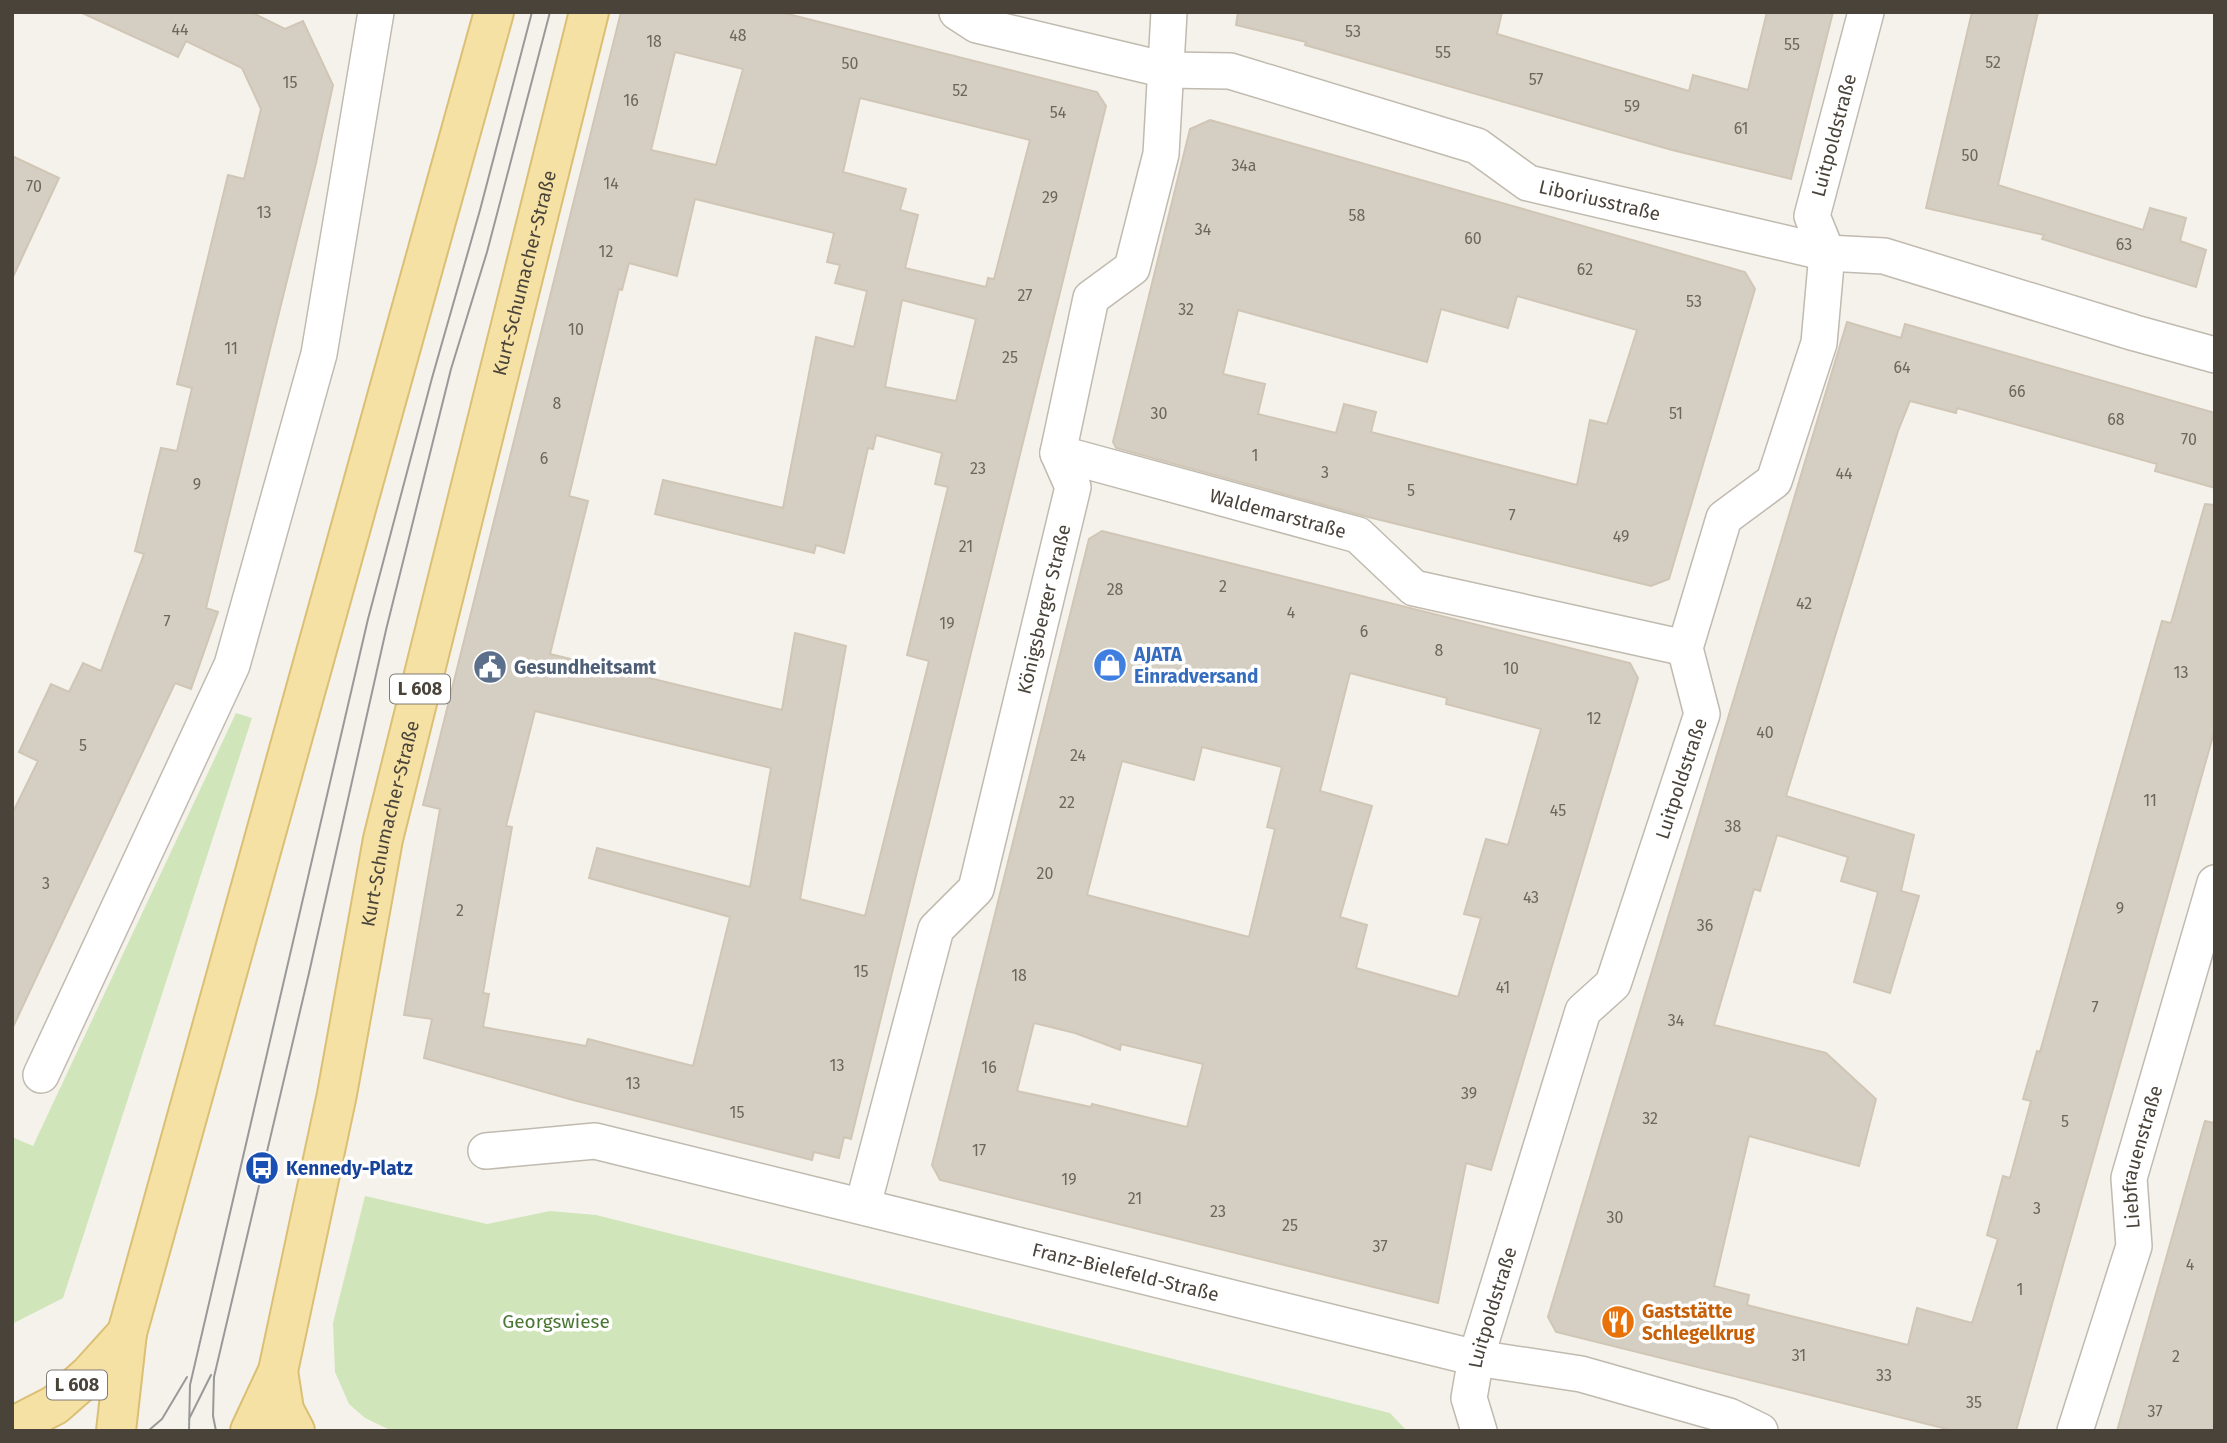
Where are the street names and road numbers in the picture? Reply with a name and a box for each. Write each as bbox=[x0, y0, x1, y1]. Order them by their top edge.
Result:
street label: Luitpoldstraße bbox=[1806, 71, 1861, 199]
street label: Kurt-Schumacher-Straße bbox=[487, 168, 561, 378]
street label: Liboriusstraße bbox=[1537, 174, 1663, 225]
street label: Waldemarstraße bbox=[1207, 483, 1349, 543]
street label: Königsberger Straße bbox=[1012, 522, 1075, 696]
road number: L 608 bbox=[390, 674, 450, 704]
street label: Luitpoldstraße bbox=[1650, 715, 1711, 842]
street label: Kurt-Schumacher-Straße bbox=[356, 718, 424, 929]
street label: Liebfrauenstraße bbox=[2118, 1083, 2167, 1229]
street label: Franz-Bielefeld-Straße bbox=[1030, 1238, 1221, 1306]
street label: Luitpoldstraße bbox=[1463, 1244, 1521, 1370]
road number: L 608 bbox=[47, 1370, 107, 1400]

